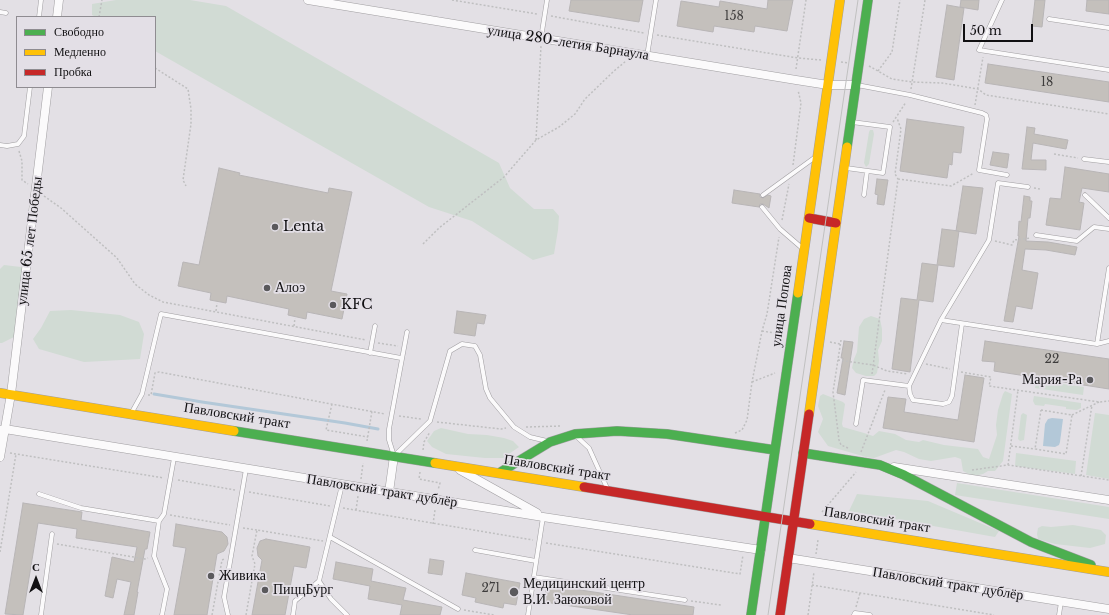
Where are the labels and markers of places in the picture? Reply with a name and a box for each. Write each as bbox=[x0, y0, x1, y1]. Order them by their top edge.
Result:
place label: Lenta bbox=[283, 219, 324, 235]
marker: Lenta bbox=[270, 222, 280, 232]
place label: Алоэ bbox=[275, 280, 305, 296]
marker: Алоэ bbox=[262, 283, 272, 293]
place label: KFC bbox=[341, 297, 373, 313]
marker: KFC bbox=[328, 300, 338, 310]
place label: Мария-Ра bbox=[1022, 372, 1082, 388]
marker: Мария-Ра bbox=[1085, 375, 1095, 385]
place label: Живика bbox=[219, 568, 266, 584]
marker: Живика bbox=[206, 571, 216, 581]
place label: Медицинский центр В.И. Заюковой bbox=[523, 576, 645, 608]
place label: ПиццБург bbox=[273, 582, 333, 598]
marker: ПиццБург bbox=[260, 585, 270, 595]
marker: Медицинский центр В.И. Заюковой bbox=[508, 586, 520, 598]

